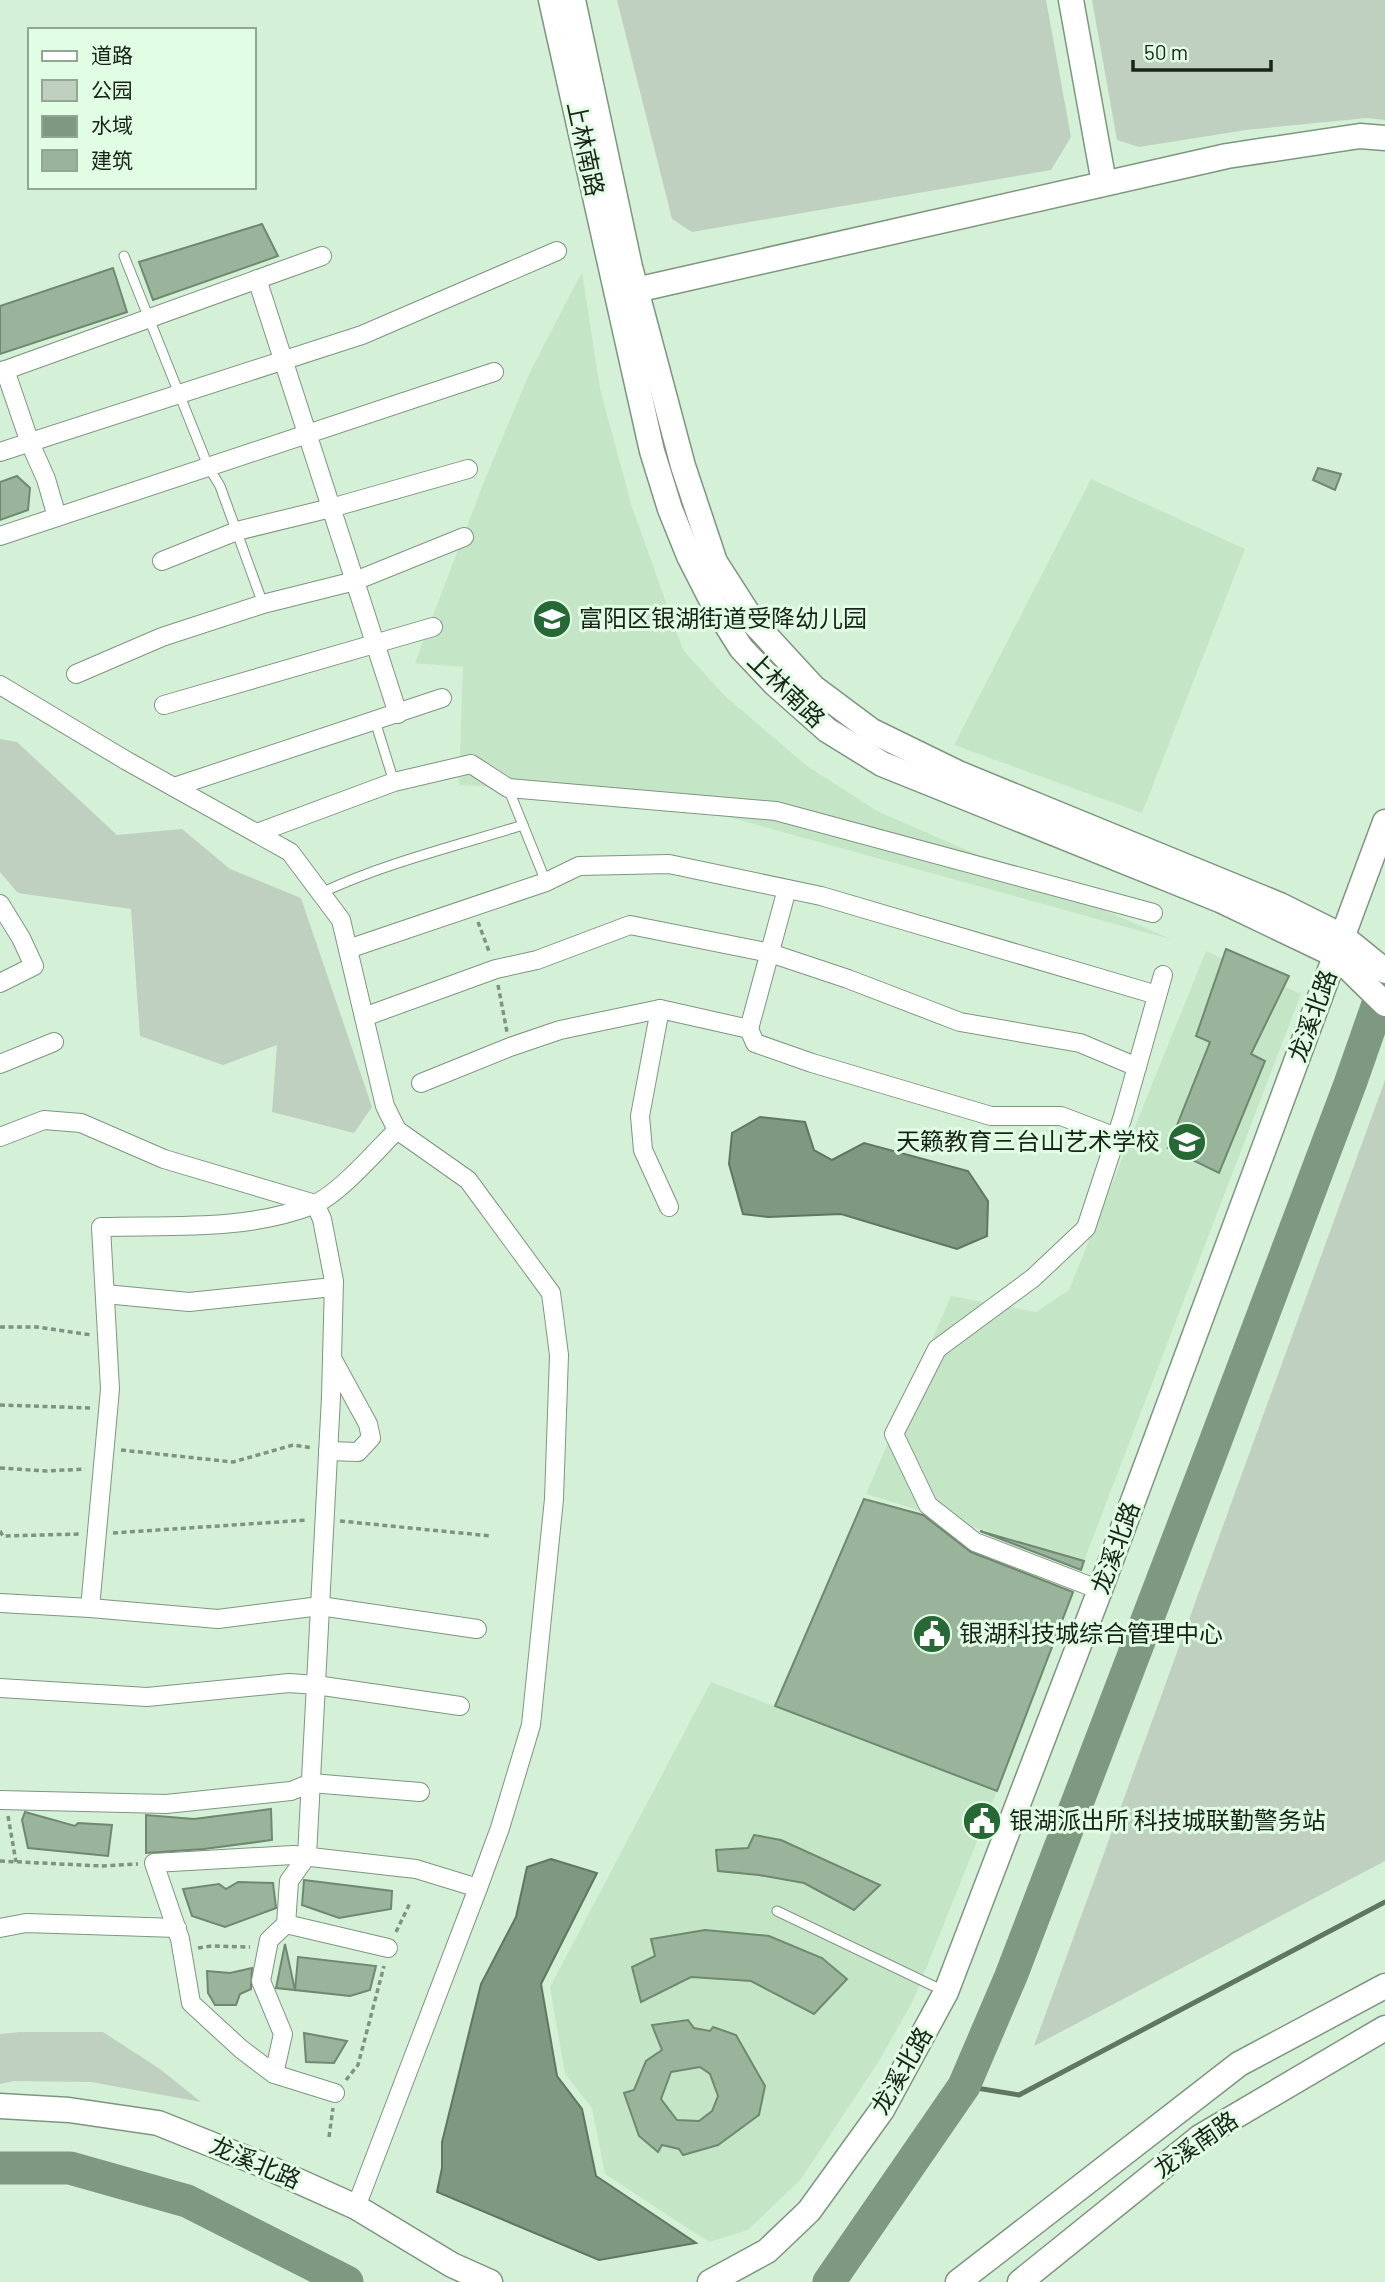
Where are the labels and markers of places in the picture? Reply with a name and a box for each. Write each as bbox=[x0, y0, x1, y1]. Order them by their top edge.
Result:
school or university icon: 富阳区银湖街道受降幼儿园 bbox=[531, 598, 573, 640]
place label: 富阳区银湖街道受降幼儿园 bbox=[579, 603, 867, 632]
school or university icon: 天籁教育三台山艺术学校 bbox=[1166, 1121, 1208, 1163]
place label: 天籁教育三台山艺术学校 bbox=[896, 1126, 1160, 1155]
public building icon: 银湖科技城综合管理中心 bbox=[911, 1613, 953, 1655]
place label: 银湖科技城综合管理中心 bbox=[959, 1618, 1223, 1647]
public building icon: 银湖派出所 科技城联勤警务站 bbox=[961, 1800, 1003, 1842]
place label: 银湖派出所 科技城联勤警务站 bbox=[1009, 1805, 1326, 1834]

